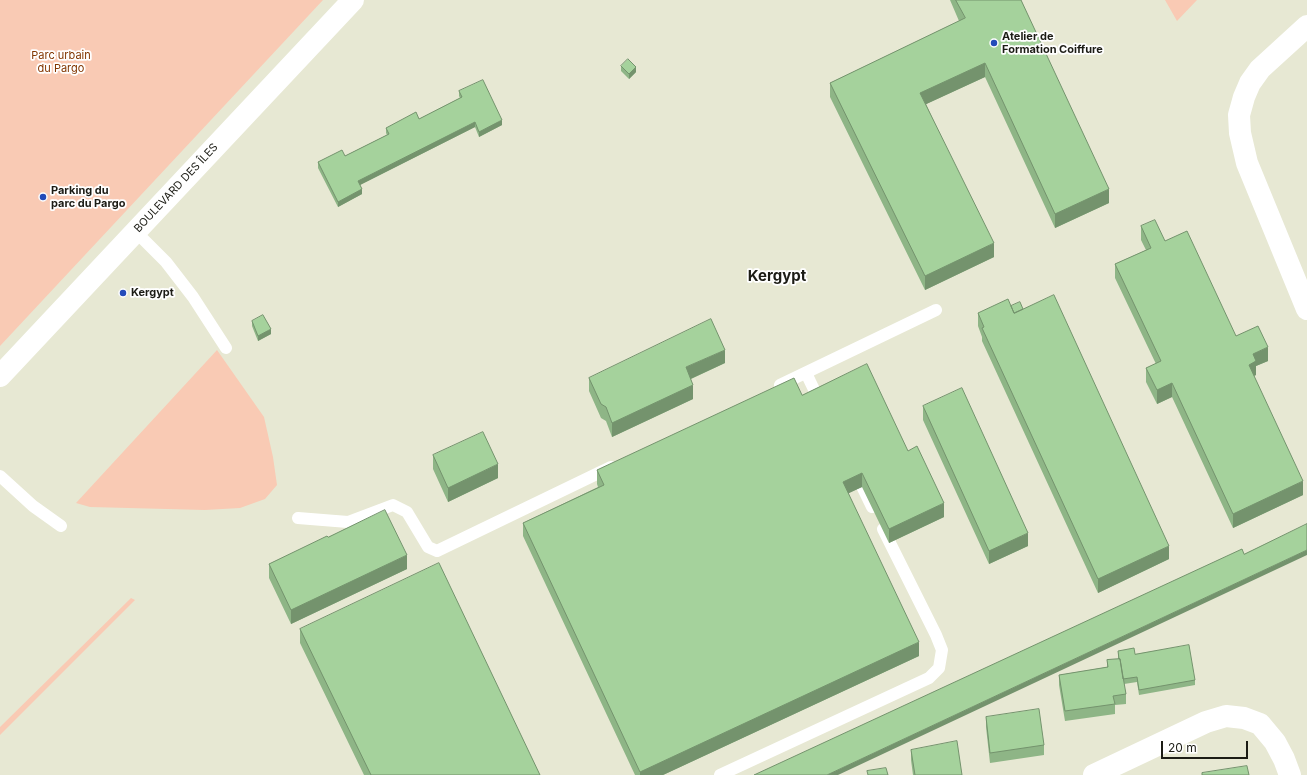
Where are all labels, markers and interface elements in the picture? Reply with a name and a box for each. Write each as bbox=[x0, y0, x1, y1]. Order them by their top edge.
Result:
place label: Atelier de Formation Coiffure bbox=[1002, 30, 1103, 56]
marker: Atelier de Formation Coiffure bbox=[989, 38, 999, 48]
park label: Parc urbain du Pargo bbox=[31, 49, 91, 75]
street label: BOULEVARD DES ÎLES bbox=[131, 141, 221, 235]
place label: Parking du parc du Pargo bbox=[51, 184, 125, 210]
marker: Parking du parc du Pargo bbox=[38, 192, 48, 202]
district label: Kergypt bbox=[748, 267, 806, 285]
place label: Kergypt bbox=[131, 286, 174, 300]
marker: Kergypt bbox=[118, 288, 128, 298]
scale bar bbox=[1163, 733, 1250, 759]
text: 20 m bbox=[1168, 740, 1197, 755]

